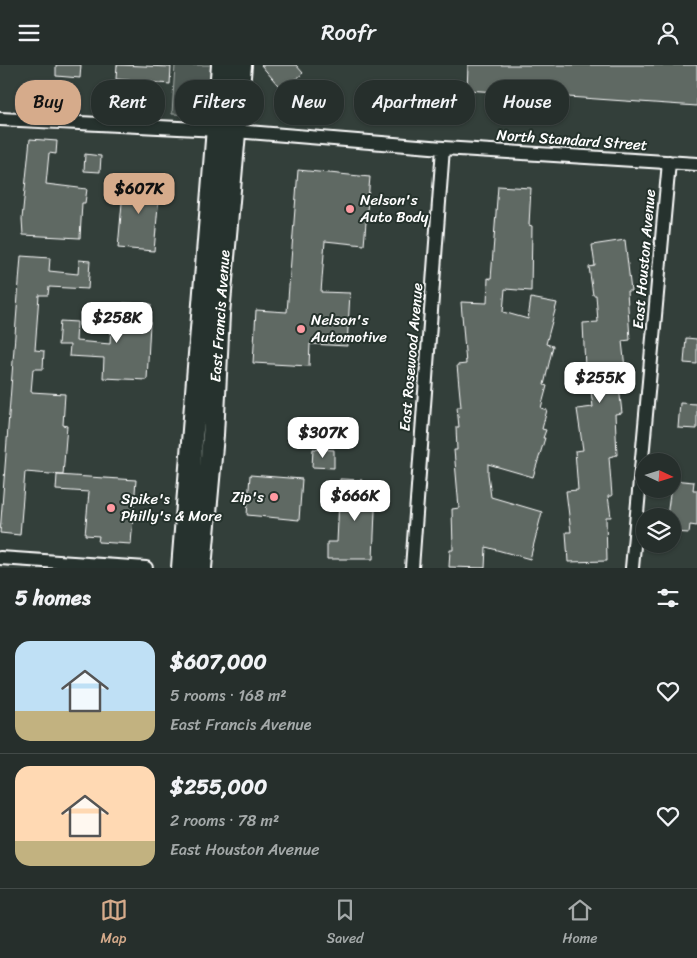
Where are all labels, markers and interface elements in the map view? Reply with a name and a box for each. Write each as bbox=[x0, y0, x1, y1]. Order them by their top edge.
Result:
text: Roofr bbox=[321, 13, 376, 52]
icon: menu bbox=[15, 19, 43, 47]
icon: person bbox=[654, 19, 682, 47]
chip: Buy bbox=[15, 80, 81, 125]
chip: Rent bbox=[91, 80, 165, 125]
chip: Filters bbox=[175, 80, 264, 125]
chip: New bbox=[274, 80, 344, 125]
chip: Apartment bbox=[354, 80, 475, 125]
chip: House bbox=[485, 80, 569, 125]
street label: North Standard Street bbox=[496, 122, 649, 158]
pin: $607K bbox=[104, 173, 174, 215]
text: $607K bbox=[115, 174, 163, 203]
place label: Nelson's Auto Body bbox=[359, 187, 429, 230]
street label: East Houston Avenue bbox=[625, 188, 663, 330]
marker: Nelson's Auto Body bbox=[344, 203, 356, 215]
street label: East Francis Avenue bbox=[202, 249, 238, 383]
street label: East Rosewood Avenue bbox=[392, 282, 430, 432]
pin: $258K bbox=[82, 301, 152, 344]
text: $258K bbox=[92, 303, 142, 332]
place label: Nelson's Automotive bbox=[310, 307, 387, 350]
marker: Nelson's Automotive bbox=[295, 323, 307, 335]
pin: $255K bbox=[565, 361, 635, 404]
text: $255K bbox=[575, 363, 625, 392]
pin: $307K bbox=[288, 417, 358, 459]
text: $307K bbox=[299, 418, 347, 447]
north arrow bbox=[636, 453, 681, 497]
map controls bbox=[636, 453, 681, 553]
pin: $666K bbox=[320, 479, 390, 522]
text: $666K bbox=[331, 481, 379, 510]
place label: Zip's bbox=[231, 484, 264, 510]
place label: Spike's Philly's & More bbox=[121, 486, 222, 529]
marker: Zip's bbox=[268, 491, 280, 503]
marker: Spike's Philly's & More bbox=[105, 502, 117, 514]
button: layers bbox=[636, 508, 681, 553]
text: 5 homes bbox=[15, 579, 91, 617]
icon: filters bbox=[654, 584, 682, 612]
text: $607,000 bbox=[170, 643, 267, 681]
icon: home bbox=[55, 661, 115, 721]
icon: heart bbox=[654, 677, 682, 705]
text: 5 rooms · 168 m² bbox=[170, 681, 287, 710]
text: East Francis Avenue bbox=[170, 710, 312, 739]
text: $255,000 bbox=[170, 768, 267, 806]
icon: home bbox=[55, 786, 115, 846]
icon: heart bbox=[654, 802, 682, 830]
text: 2 rooms · 78 m² bbox=[170, 806, 279, 835]
text: East Houston Avenue bbox=[170, 835, 320, 864]
tab: Map bbox=[100, 896, 128, 951]
tab: Saved bbox=[327, 896, 363, 951]
tab: Home bbox=[562, 896, 597, 951]

